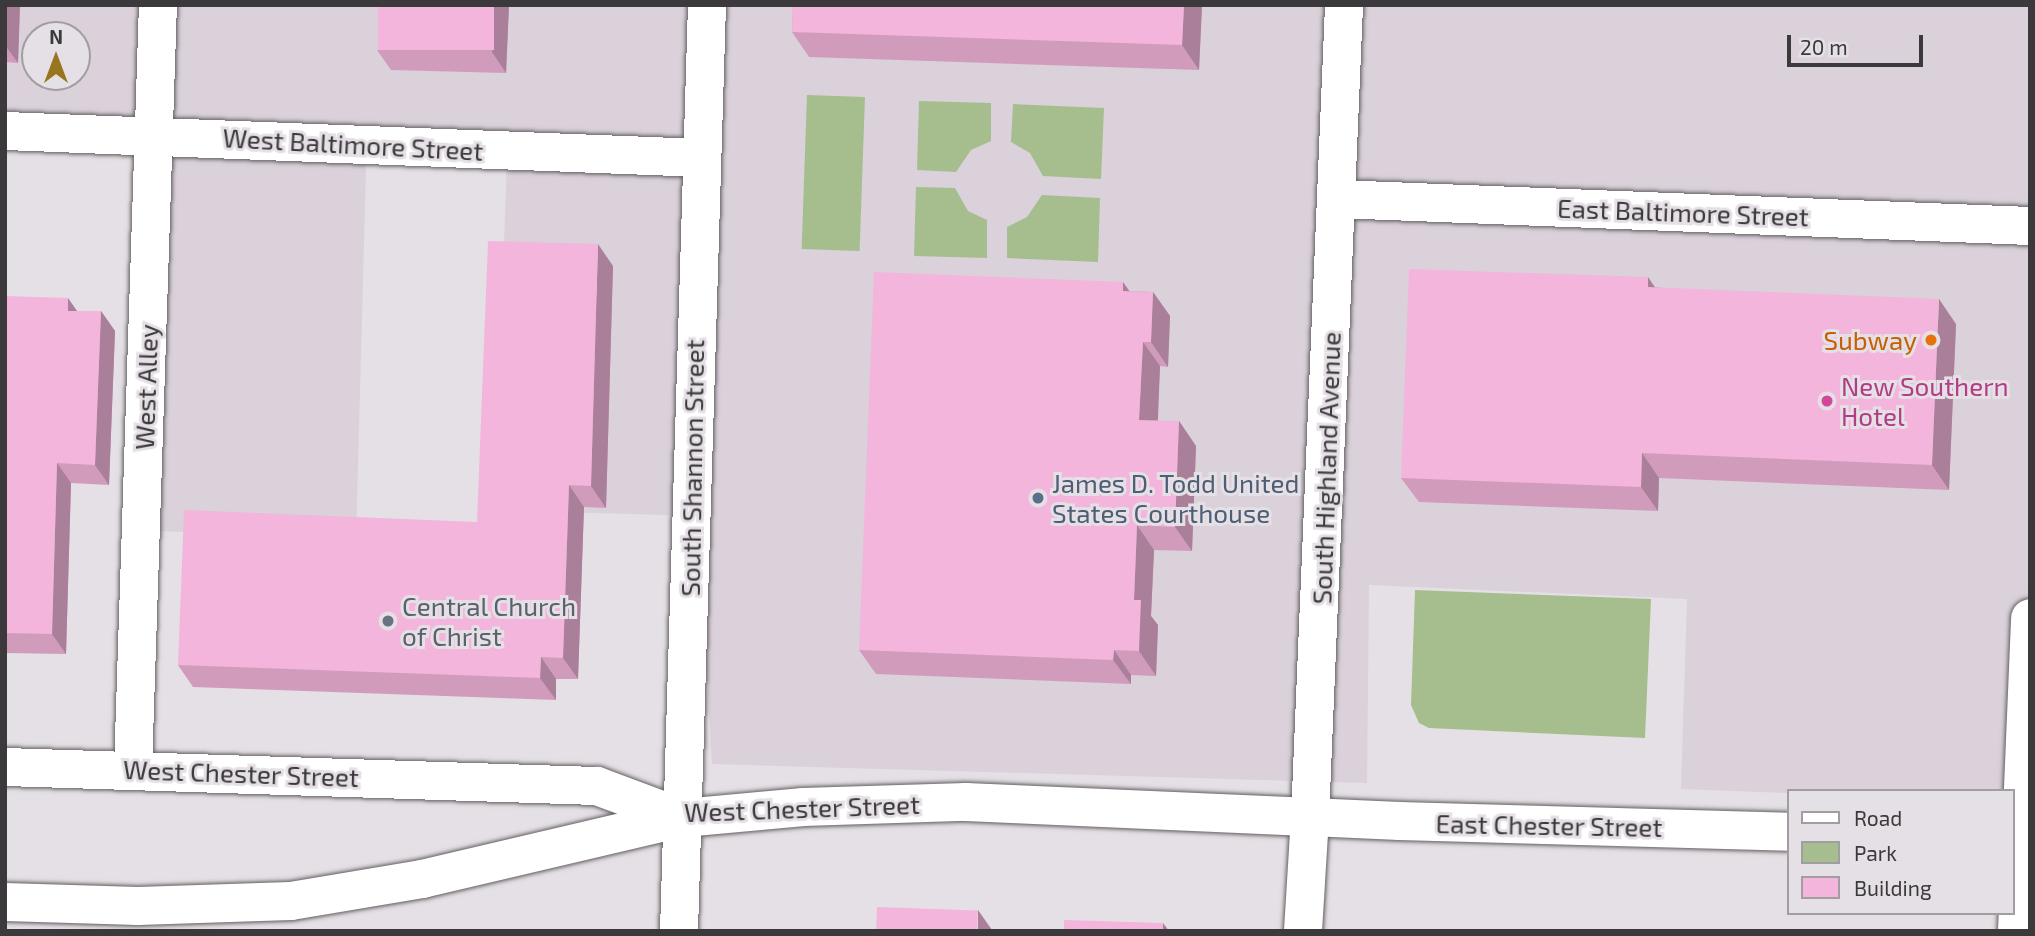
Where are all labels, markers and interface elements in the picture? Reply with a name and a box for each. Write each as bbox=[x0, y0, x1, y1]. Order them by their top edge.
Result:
north arrow bbox=[21, 21, 91, 91]
scale bar bbox=[1790, 21, 1926, 65]
text: N bbox=[49, 25, 63, 48]
text: 20 m bbox=[1800, 34, 1848, 59]
street label: West Baltimore Street bbox=[222, 122, 484, 166]
street label: East Baltimore Street bbox=[1557, 192, 1809, 232]
street label: West Alley bbox=[128, 323, 164, 451]
place label: Subway bbox=[1823, 324, 1917, 356]
street label: South Highland Avenue bbox=[1306, 331, 1346, 605]
marker: Subway bbox=[1923, 332, 1939, 348]
street label: South Shannon Street bbox=[674, 339, 710, 597]
place label: New Southern Hotel bbox=[1841, 370, 2009, 432]
marker: New Southern Hotel bbox=[1819, 393, 1835, 409]
place label: James D. Todd United States Courthouse bbox=[1052, 467, 1300, 528]
marker: James D. Todd United States Courthouse bbox=[1030, 490, 1046, 506]
place label: Central Church of Christ bbox=[402, 590, 577, 652]
marker: Central Church of Christ bbox=[380, 613, 396, 629]
street label: West Chester Street bbox=[122, 753, 360, 793]
street label: West Chester Street bbox=[683, 788, 921, 828]
legend bbox=[1786, 789, 2014, 915]
text: Road bbox=[1854, 805, 1902, 830]
street label: East Chester Street bbox=[1435, 807, 1663, 843]
text: Park bbox=[1854, 840, 1897, 865]
text: Building bbox=[1854, 875, 1932, 900]

